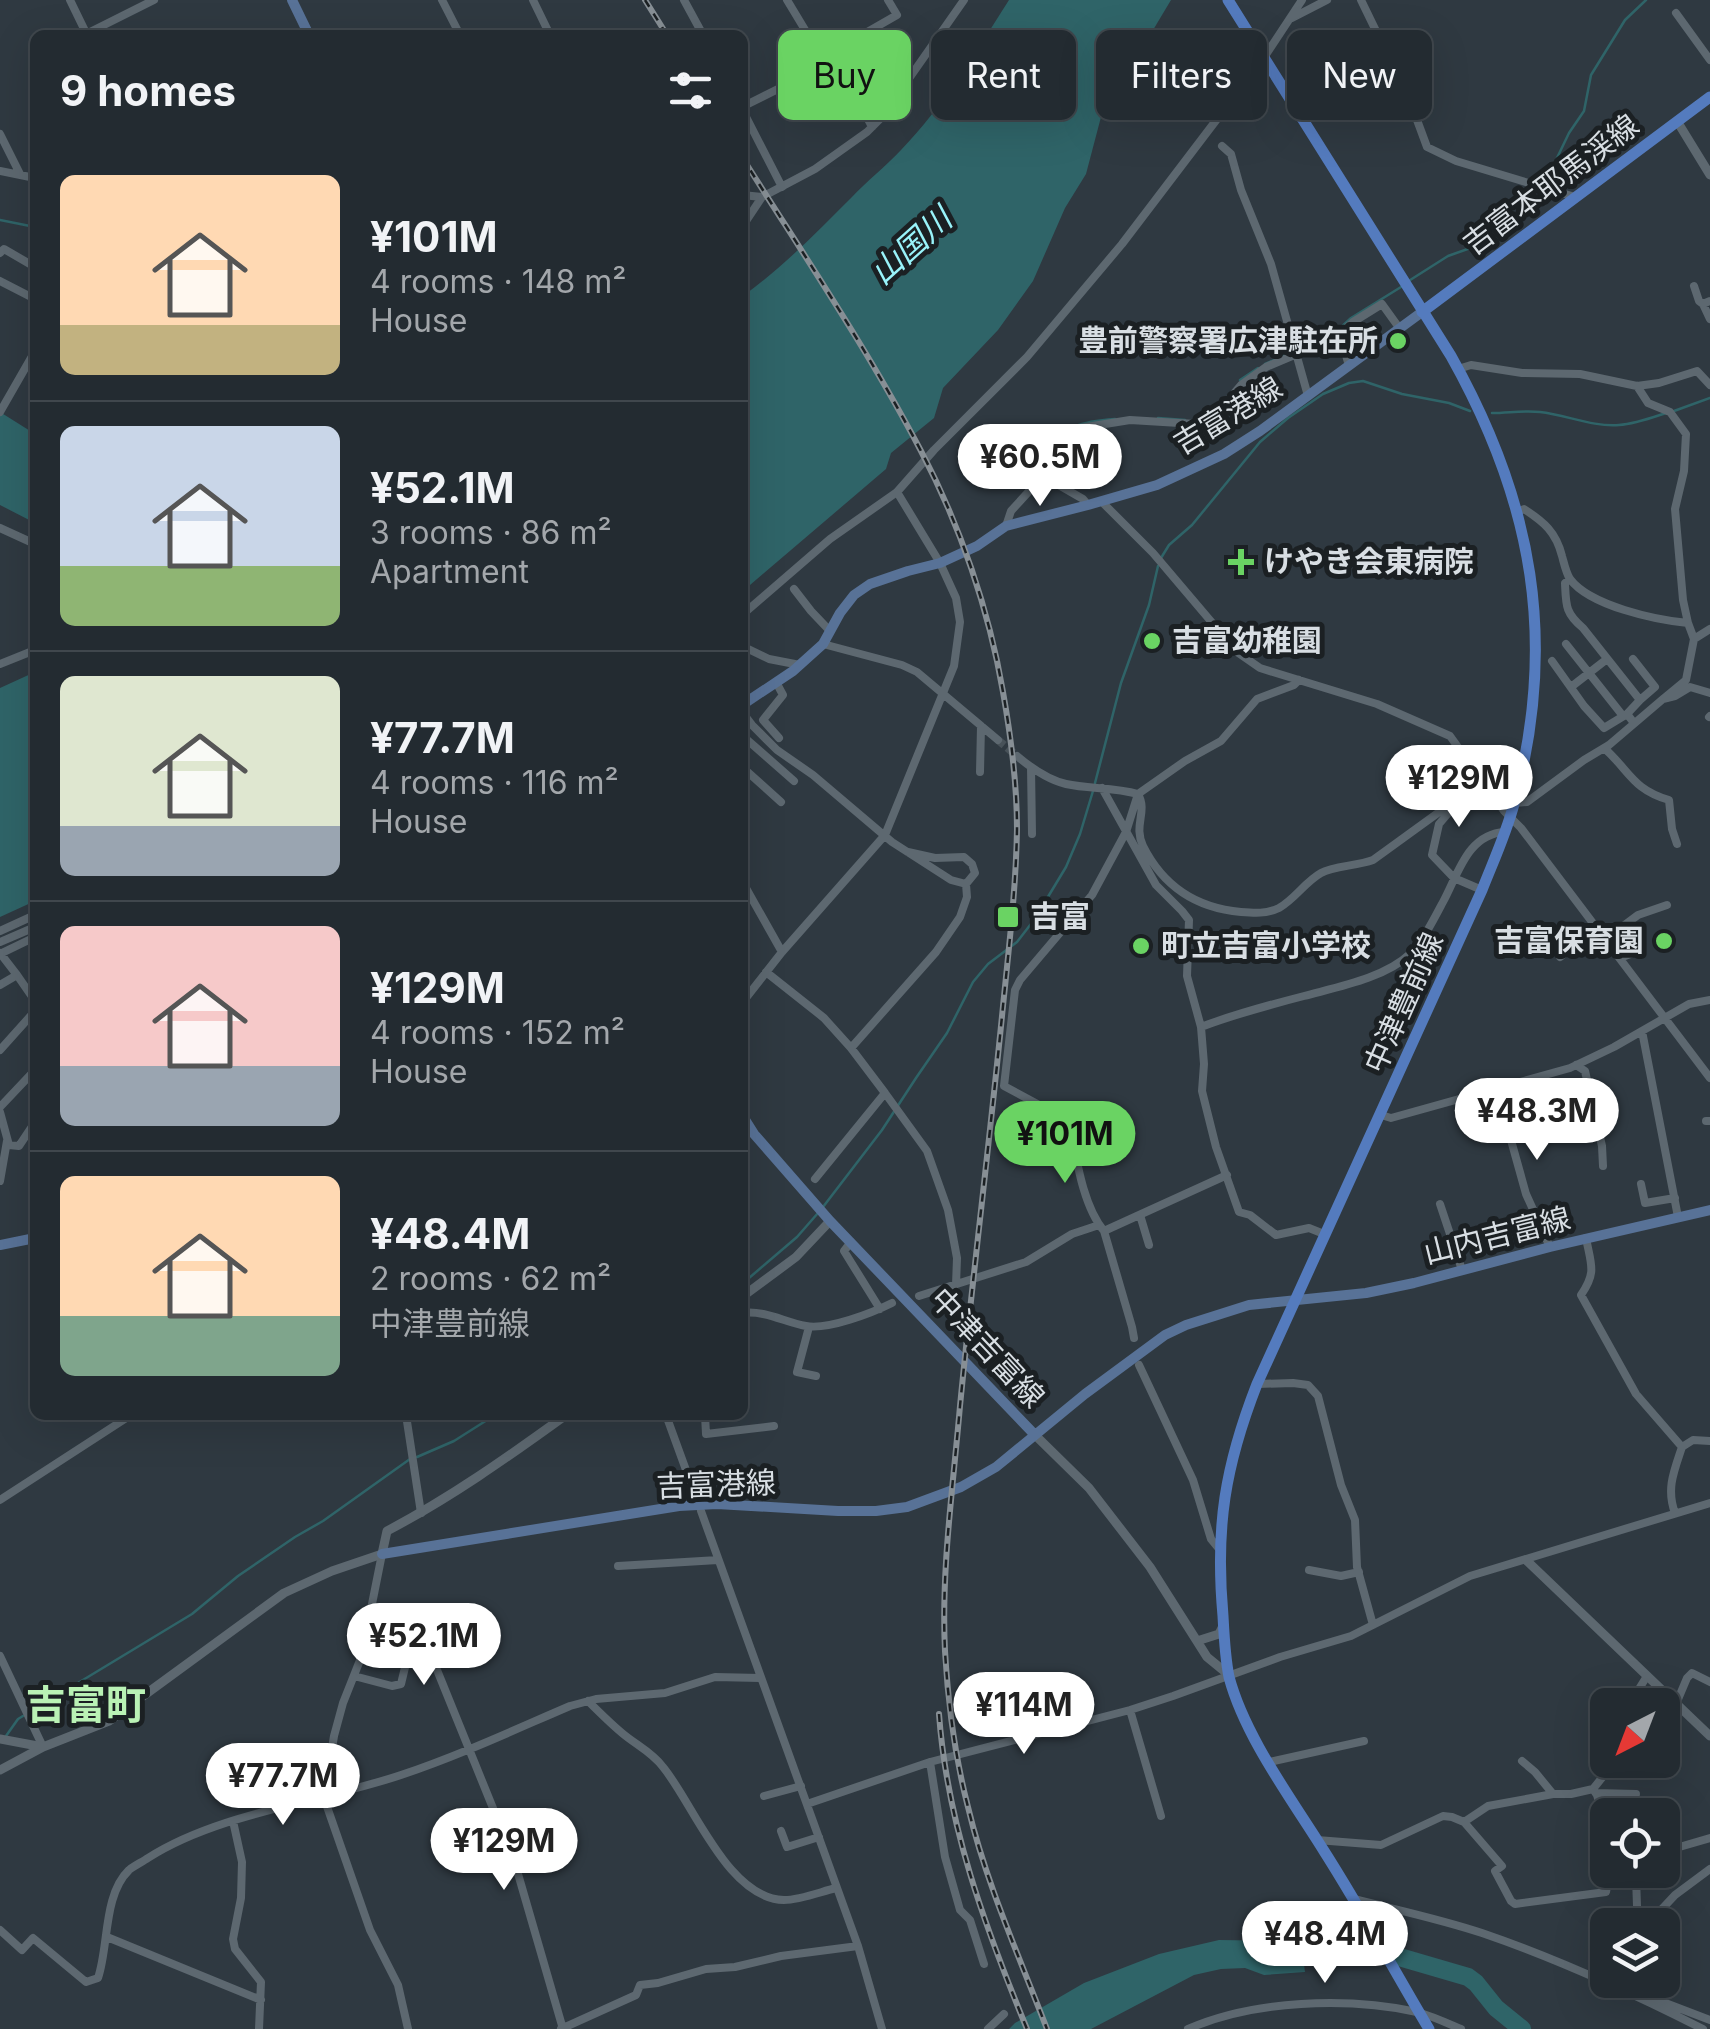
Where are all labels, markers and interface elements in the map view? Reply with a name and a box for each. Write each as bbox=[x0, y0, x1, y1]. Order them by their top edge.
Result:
chip: Buy bbox=[778, 30, 911, 120]
chip: Rent bbox=[931, 30, 1076, 120]
chip: Filters bbox=[1096, 30, 1267, 120]
chip: New bbox=[1287, 30, 1432, 120]
icon: filters bbox=[663, 63, 718, 118]
text: 9 homes bbox=[60, 65, 236, 116]
street label: 吉富本耶馬渓線 bbox=[1456, 107, 1645, 262]
water label: 山国川 bbox=[862, 197, 962, 292]
text: ¥101M bbox=[370, 211, 498, 262]
icon: home bbox=[140, 215, 260, 335]
text: 4 rooms · 148 m² bbox=[370, 262, 626, 301]
text: House bbox=[370, 301, 467, 340]
place label: 豊前警察署広津駐在所 bbox=[1078, 322, 1378, 358]
marker: 豊前警察署広津駐在所 bbox=[1387, 330, 1409, 352]
street label: 吉富港線 bbox=[1167, 369, 1288, 461]
pin: ¥60.5M bbox=[959, 424, 1121, 509]
text: ¥60.5M bbox=[980, 437, 1100, 476]
text: ¥52.1M bbox=[370, 462, 515, 513]
icon: home bbox=[140, 466, 260, 586]
text: 3 rooms · 86 m² bbox=[370, 513, 612, 552]
place label: けやき会東病院 bbox=[1264, 543, 1474, 579]
marker: けやき会東病院 bbox=[1228, 549, 1254, 575]
text: Apartment bbox=[370, 552, 529, 591]
place label: 吉富幼稚園 bbox=[1172, 622, 1322, 658]
marker: 吉富幼稚園 bbox=[1141, 630, 1163, 652]
text: ¥77.7M bbox=[370, 712, 515, 763]
icon: home bbox=[140, 716, 260, 836]
pin: ¥129M bbox=[1389, 745, 1529, 830]
text: ¥129M bbox=[1408, 758, 1510, 797]
text: 4 rooms · 116 m² bbox=[370, 763, 619, 802]
text: House bbox=[370, 802, 467, 841]
place label: 吉富 bbox=[1030, 898, 1090, 934]
marker: 吉富 bbox=[995, 904, 1021, 930]
place label: 吉富保育園 bbox=[1494, 922, 1644, 958]
place label: 町立吉富小学校 bbox=[1161, 927, 1371, 963]
street label: 中津豊前線 bbox=[1356, 927, 1450, 1078]
marker: 吉富保育園 bbox=[1653, 930, 1675, 952]
marker: 町立吉富小学校 bbox=[1130, 935, 1152, 957]
text: ¥129M bbox=[370, 962, 505, 1013]
icon: home bbox=[140, 966, 260, 1086]
text: 4 rooms · 152 m² bbox=[370, 1013, 625, 1052]
text: House bbox=[370, 1052, 467, 1091]
pin: ¥48.3M bbox=[1456, 1078, 1618, 1163]
text: ¥48.3M bbox=[1477, 1091, 1597, 1130]
pin: ¥101M bbox=[995, 1101, 1135, 1186]
text: ¥101M bbox=[1016, 1114, 1114, 1153]
street label: 山内吉富線 bbox=[1420, 1199, 1574, 1271]
text: ¥48.4M bbox=[370, 1208, 530, 1259]
icon: home bbox=[140, 1216, 260, 1336]
text: 2 rooms · 62 m² bbox=[370, 1259, 611, 1298]
street label: 中津吉富線 bbox=[923, 1280, 1052, 1414]
text: 中津豊前線 bbox=[370, 1304, 530, 1343]
street label: 吉富港線 bbox=[655, 1464, 777, 1504]
pin: ¥52.1M bbox=[343, 1603, 505, 1688]
text: ¥52.1M bbox=[369, 1616, 479, 1655]
pin: ¥114M bbox=[954, 1672, 1094, 1757]
district label: 吉富町 bbox=[26, 1680, 146, 1729]
text: ¥114M bbox=[975, 1685, 1073, 1724]
north arrow bbox=[1590, 1688, 1680, 1778]
map controls bbox=[1590, 1688, 1680, 1998]
pin: ¥77.7M bbox=[202, 1743, 364, 1828]
text: ¥77.7M bbox=[228, 1756, 338, 1795]
button: locate bbox=[1590, 1798, 1680, 1888]
pin: ¥129M bbox=[434, 1808, 574, 1893]
text: ¥129M bbox=[453, 1821, 555, 1860]
pin: ¥48.4M bbox=[1244, 1901, 1406, 1986]
button: layers bbox=[1590, 1908, 1680, 1998]
text: ¥48.4M bbox=[1264, 1914, 1386, 1953]

